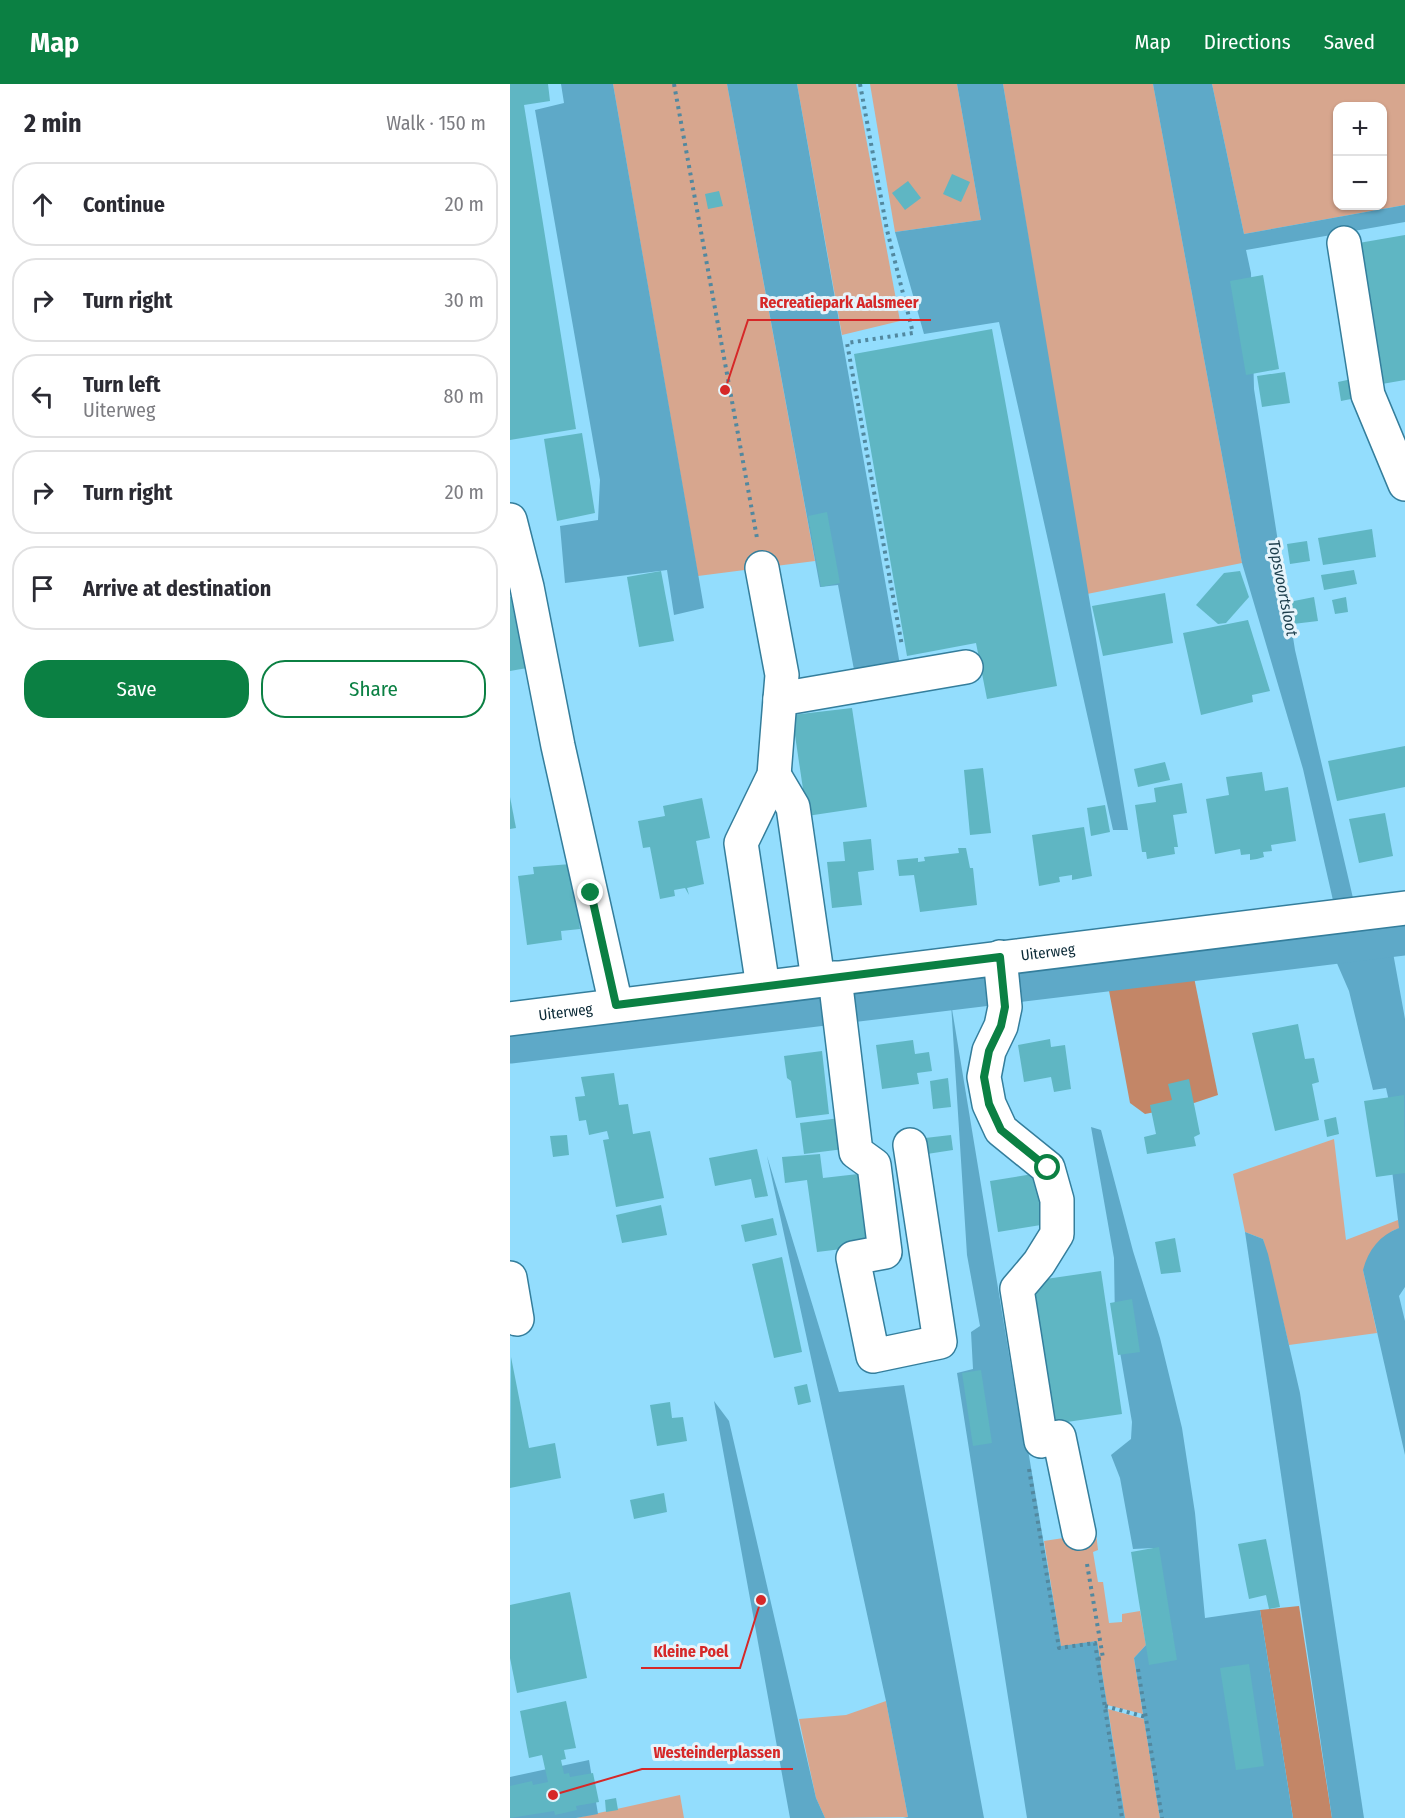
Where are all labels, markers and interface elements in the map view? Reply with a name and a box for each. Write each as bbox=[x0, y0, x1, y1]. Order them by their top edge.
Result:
text: Map bbox=[30, 26, 79, 59]
text: Map bbox=[1134, 29, 1171, 55]
text: Directions bbox=[1204, 29, 1291, 55]
text: Saved bbox=[1324, 29, 1375, 55]
map controls bbox=[1333, 102, 1387, 210]
button: + bbox=[1333, 102, 1387, 156]
text: 2 min bbox=[24, 108, 82, 139]
text: Walk · 150 m bbox=[386, 111, 486, 135]
button: − bbox=[1333, 156, 1387, 210]
icon: ahead bbox=[26, 188, 59, 221]
text: Continue bbox=[83, 191, 165, 218]
text: 20 m bbox=[445, 192, 484, 216]
icon: right bbox=[26, 284, 59, 317]
callout: Recreatiepark Aalsmeer bbox=[748, 286, 931, 320]
text: Turn right bbox=[83, 287, 172, 314]
text: 30 m bbox=[444, 288, 484, 312]
text: Recreatiepark Aalsmeer bbox=[759, 293, 919, 312]
text: Turn left bbox=[83, 371, 161, 398]
icon: left bbox=[26, 380, 59, 413]
text: 80 m bbox=[444, 384, 484, 408]
text: Uiterweg bbox=[83, 398, 155, 422]
icon: right bbox=[26, 476, 59, 509]
text: Turn right bbox=[83, 479, 172, 506]
text: 20 m bbox=[445, 480, 484, 504]
water label: Topsvoortsloot bbox=[1264, 538, 1302, 638]
icon: arrive bbox=[26, 572, 59, 605]
text: Arrive at destination bbox=[83, 575, 271, 602]
button: Save bbox=[24, 660, 249, 718]
button: Share bbox=[261, 660, 486, 718]
route end bbox=[577, 879, 603, 905]
street label: Uiterweg bbox=[1020, 940, 1076, 965]
street label: Uiterweg bbox=[538, 1000, 594, 1024]
route start bbox=[1034, 1154, 1060, 1180]
callout: Kleine Poel bbox=[641, 1634, 740, 1668]
text: Kleine Poel bbox=[654, 1642, 729, 1661]
callout: Westeinderplassen bbox=[642, 1735, 793, 1769]
text: Westeinderplassen bbox=[653, 1743, 781, 1762]

